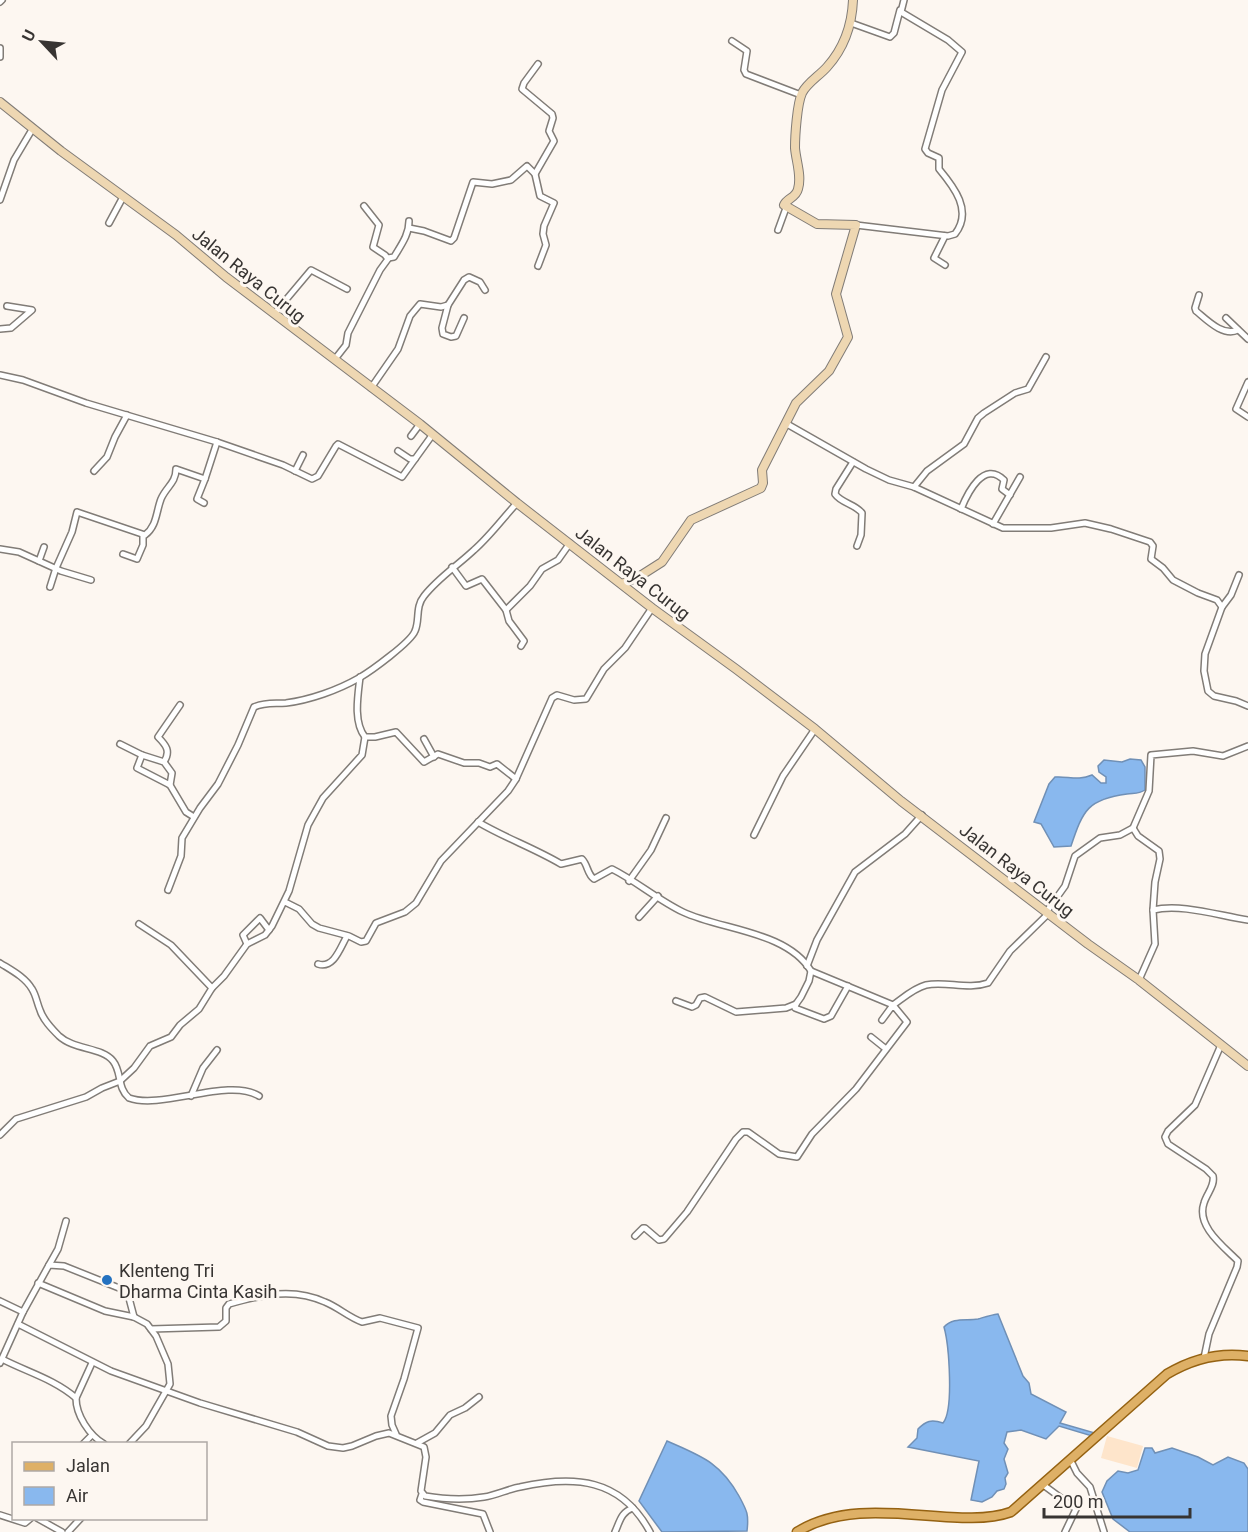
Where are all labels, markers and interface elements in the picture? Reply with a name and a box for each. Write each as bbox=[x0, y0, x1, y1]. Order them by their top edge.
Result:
north arrow bbox=[12, 12, 72, 72]
text: U bbox=[18, 27, 40, 45]
street label: Jalan Raya Curug bbox=[188, 223, 310, 327]
street label: Jalan Raya Curug bbox=[572, 522, 694, 624]
street label: Jalan Raya Curug bbox=[956, 819, 1078, 921]
place label: Klenteng Tri Dharma Cinta Kasih bbox=[119, 1260, 278, 1302]
marker: Klenteng Tri Dharma Cinta Kasih bbox=[100, 1273, 114, 1287]
legend bbox=[12, 1442, 207, 1520]
text: Jalan bbox=[66, 1455, 110, 1476]
scale bar bbox=[1044, 1481, 1190, 1519]
text: Air bbox=[66, 1485, 88, 1506]
text: 200 m bbox=[1053, 1491, 1104, 1512]

